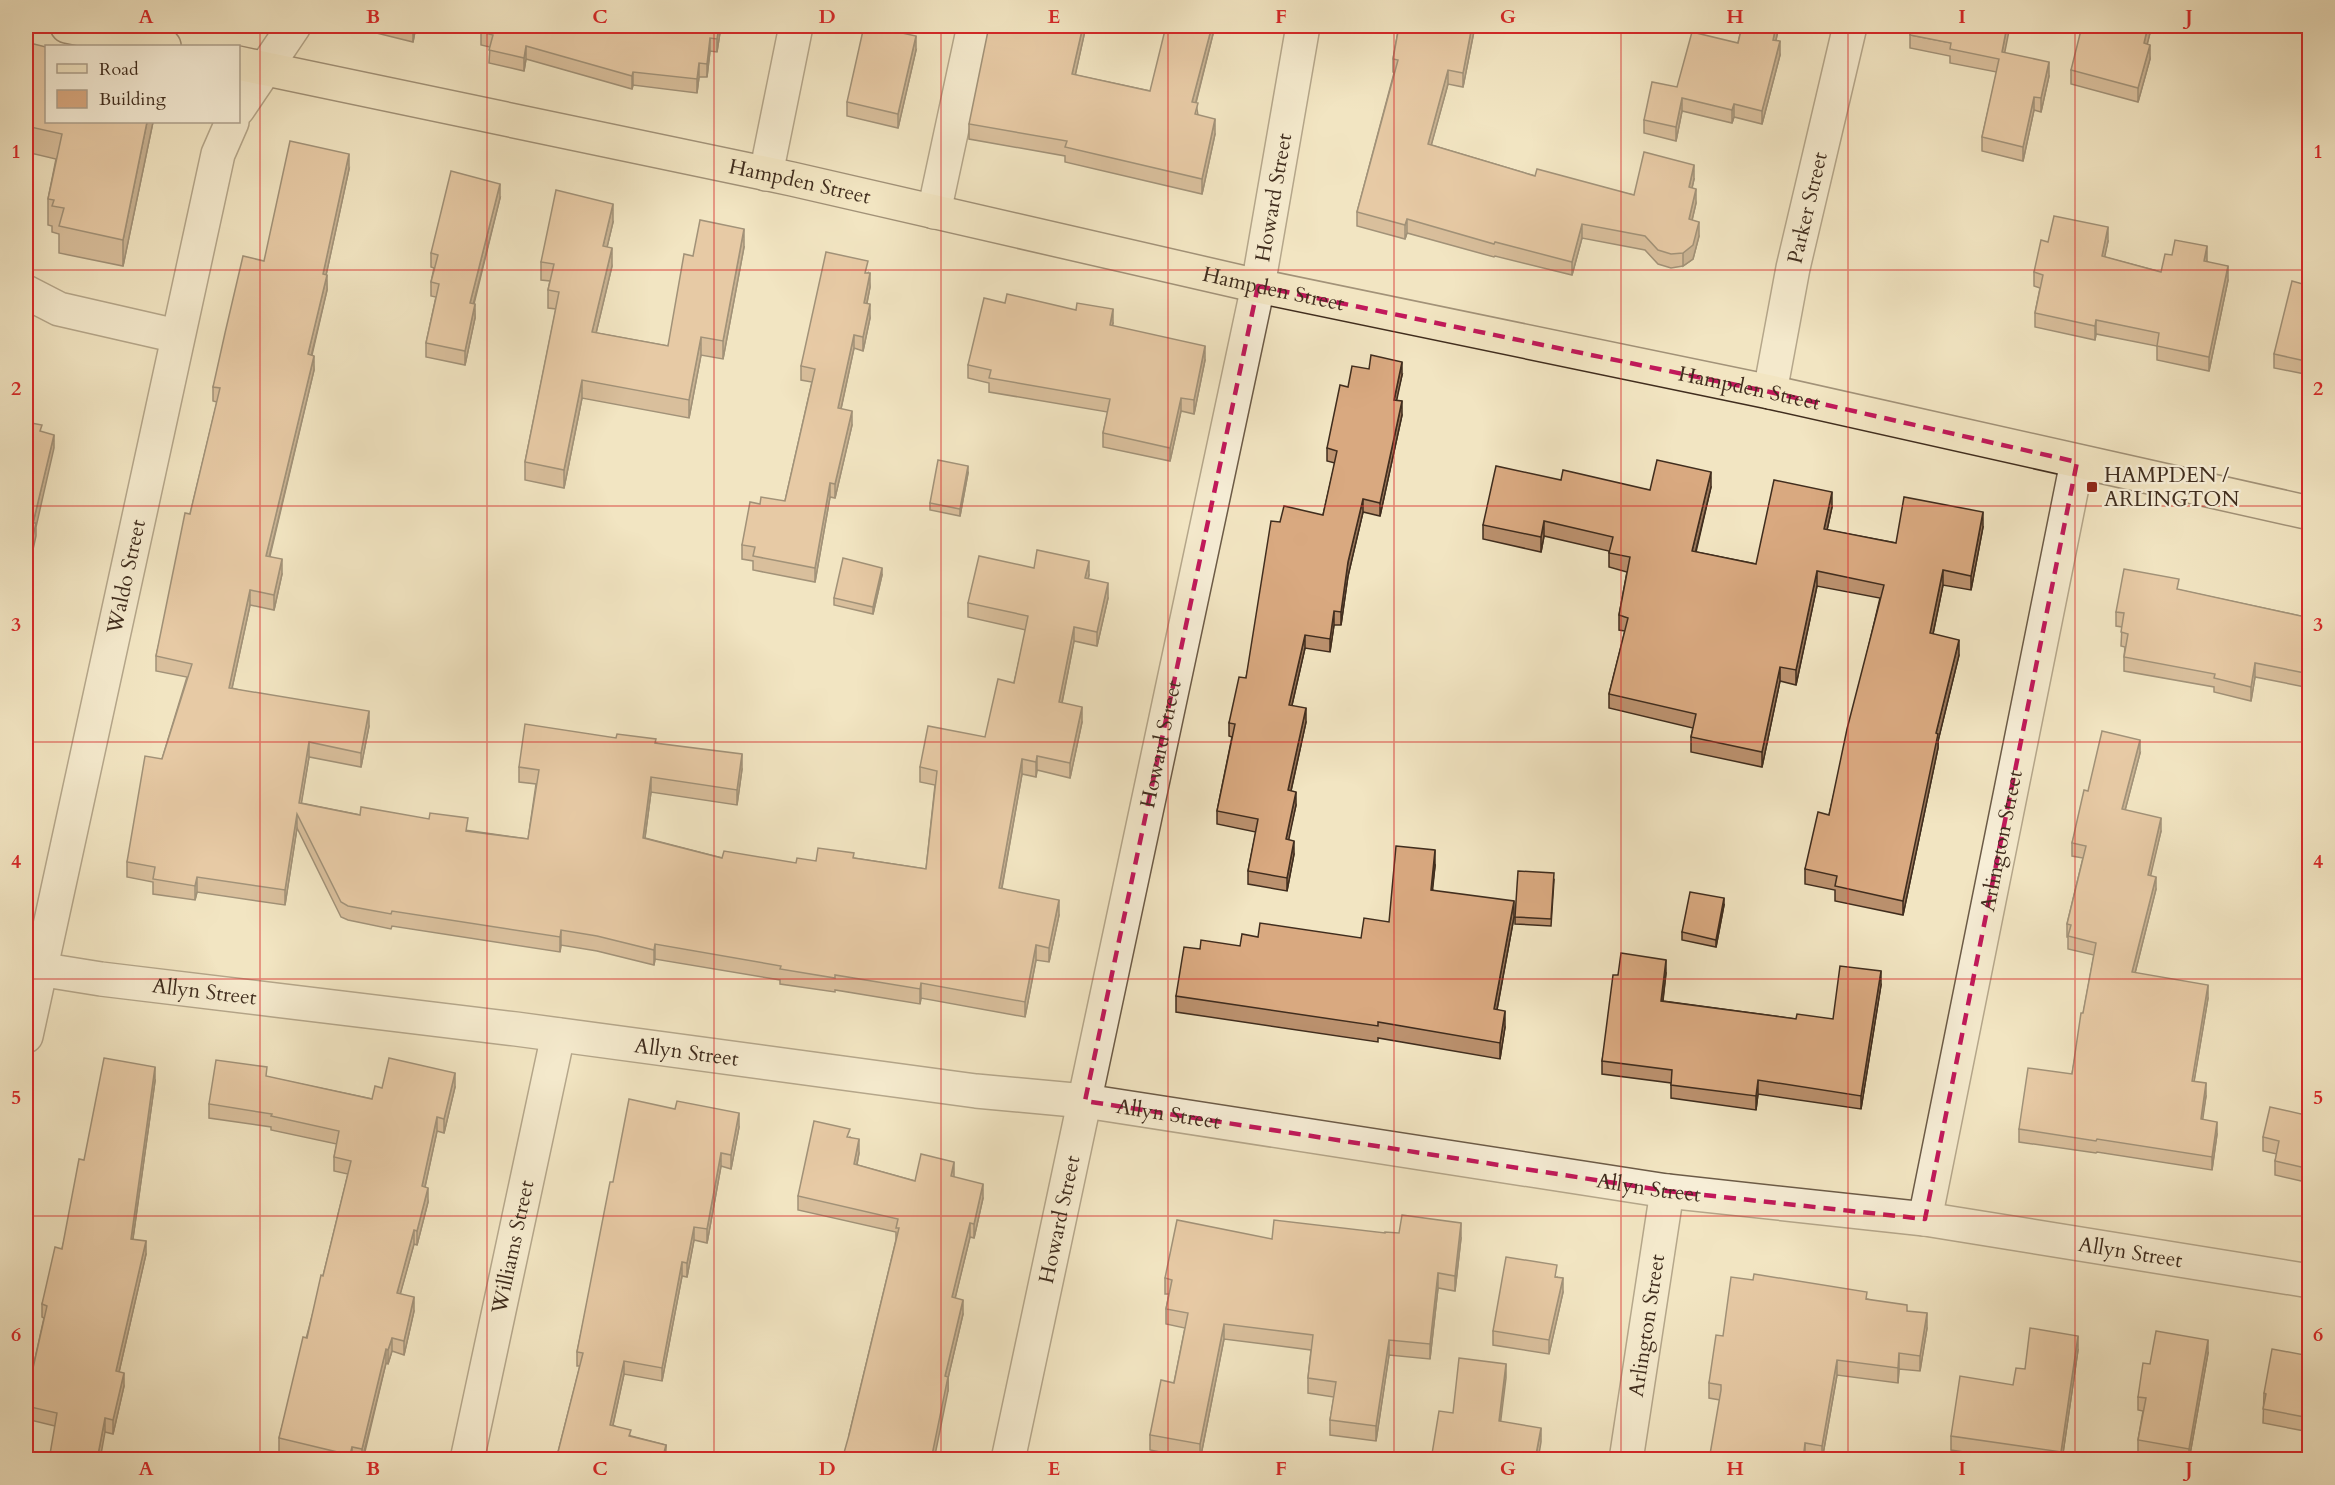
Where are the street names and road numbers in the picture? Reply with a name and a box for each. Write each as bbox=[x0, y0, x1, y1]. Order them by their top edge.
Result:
street label: Howard Street bbox=[1248, 131, 1299, 264]
street label: Parker Street bbox=[1781, 149, 1835, 267]
street label: Hampden Street bbox=[726, 152, 874, 212]
street label: Hampden Street bbox=[1200, 260, 1347, 319]
street label: Hampden Street bbox=[1676, 359, 1823, 418]
street label: Waldo Street bbox=[100, 517, 153, 638]
street label: Howard Street bbox=[1133, 677, 1189, 811]
street label: Arlington Street bbox=[1973, 767, 2030, 914]
street label: Allyn Street bbox=[150, 971, 258, 1013]
street label: Allyn Street bbox=[633, 1031, 741, 1074]
street label: Allyn Street bbox=[1114, 1092, 1223, 1137]
street label: Howard Street bbox=[1032, 1153, 1088, 1286]
street label: Allyn Street bbox=[1595, 1166, 1703, 1210]
street label: Williams Street bbox=[485, 1177, 542, 1317]
street label: Allyn Street bbox=[2076, 1230, 2185, 1275]
street label: Arlington Street bbox=[1622, 1252, 1672, 1399]

